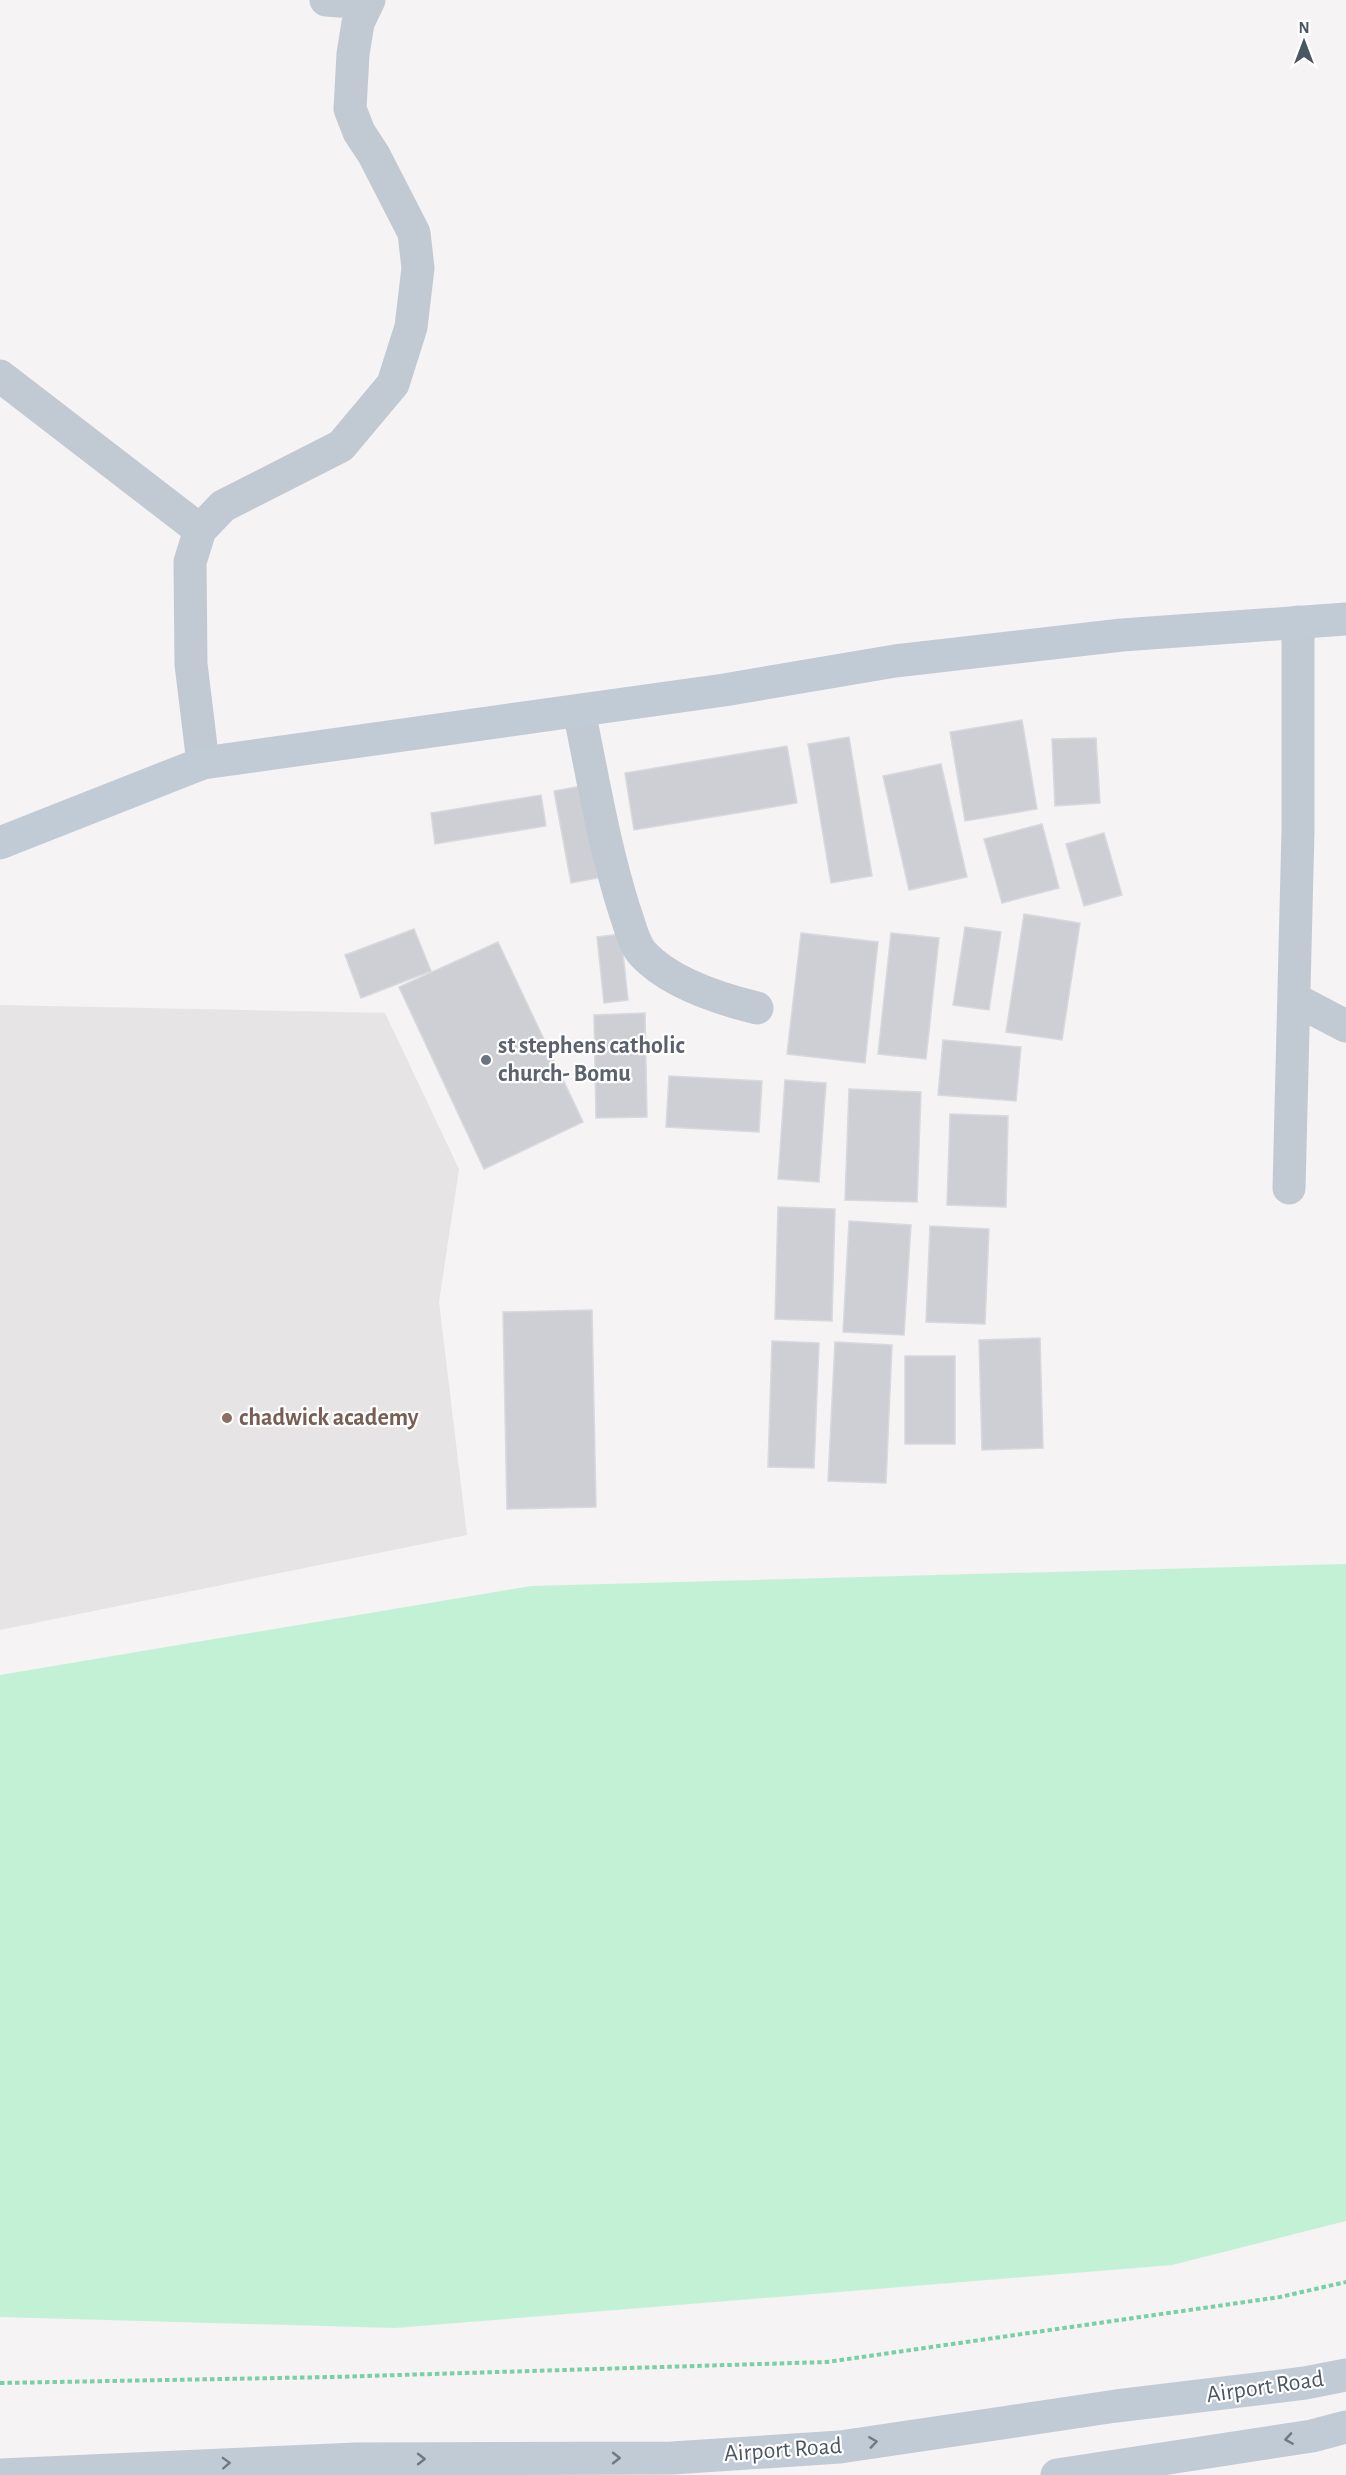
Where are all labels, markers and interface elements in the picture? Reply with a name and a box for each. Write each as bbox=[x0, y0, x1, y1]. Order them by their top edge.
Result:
north arrow bbox=[1274, 12, 1334, 72]
text: N bbox=[1298, 20, 1310, 36]
place label: st stephens catholic church- Bomu bbox=[498, 1034, 685, 1086]
marker: st stephens catholic church- Bomu bbox=[479, 1053, 493, 1067]
place label: chadwick academy bbox=[239, 1406, 419, 1430]
marker: chadwick academy bbox=[220, 1411, 234, 1425]
street label: Airport Road bbox=[1205, 2367, 1325, 2407]
one-way arrow bbox=[1284, 2433, 1294, 2445]
street label: Airport Road bbox=[723, 2434, 843, 2466]
one-way arrow bbox=[869, 2436, 878, 2448]
one-way arrow bbox=[612, 2452, 621, 2464]
one-way arrow bbox=[417, 2453, 426, 2465]
one-way arrow bbox=[222, 2457, 231, 2470]

